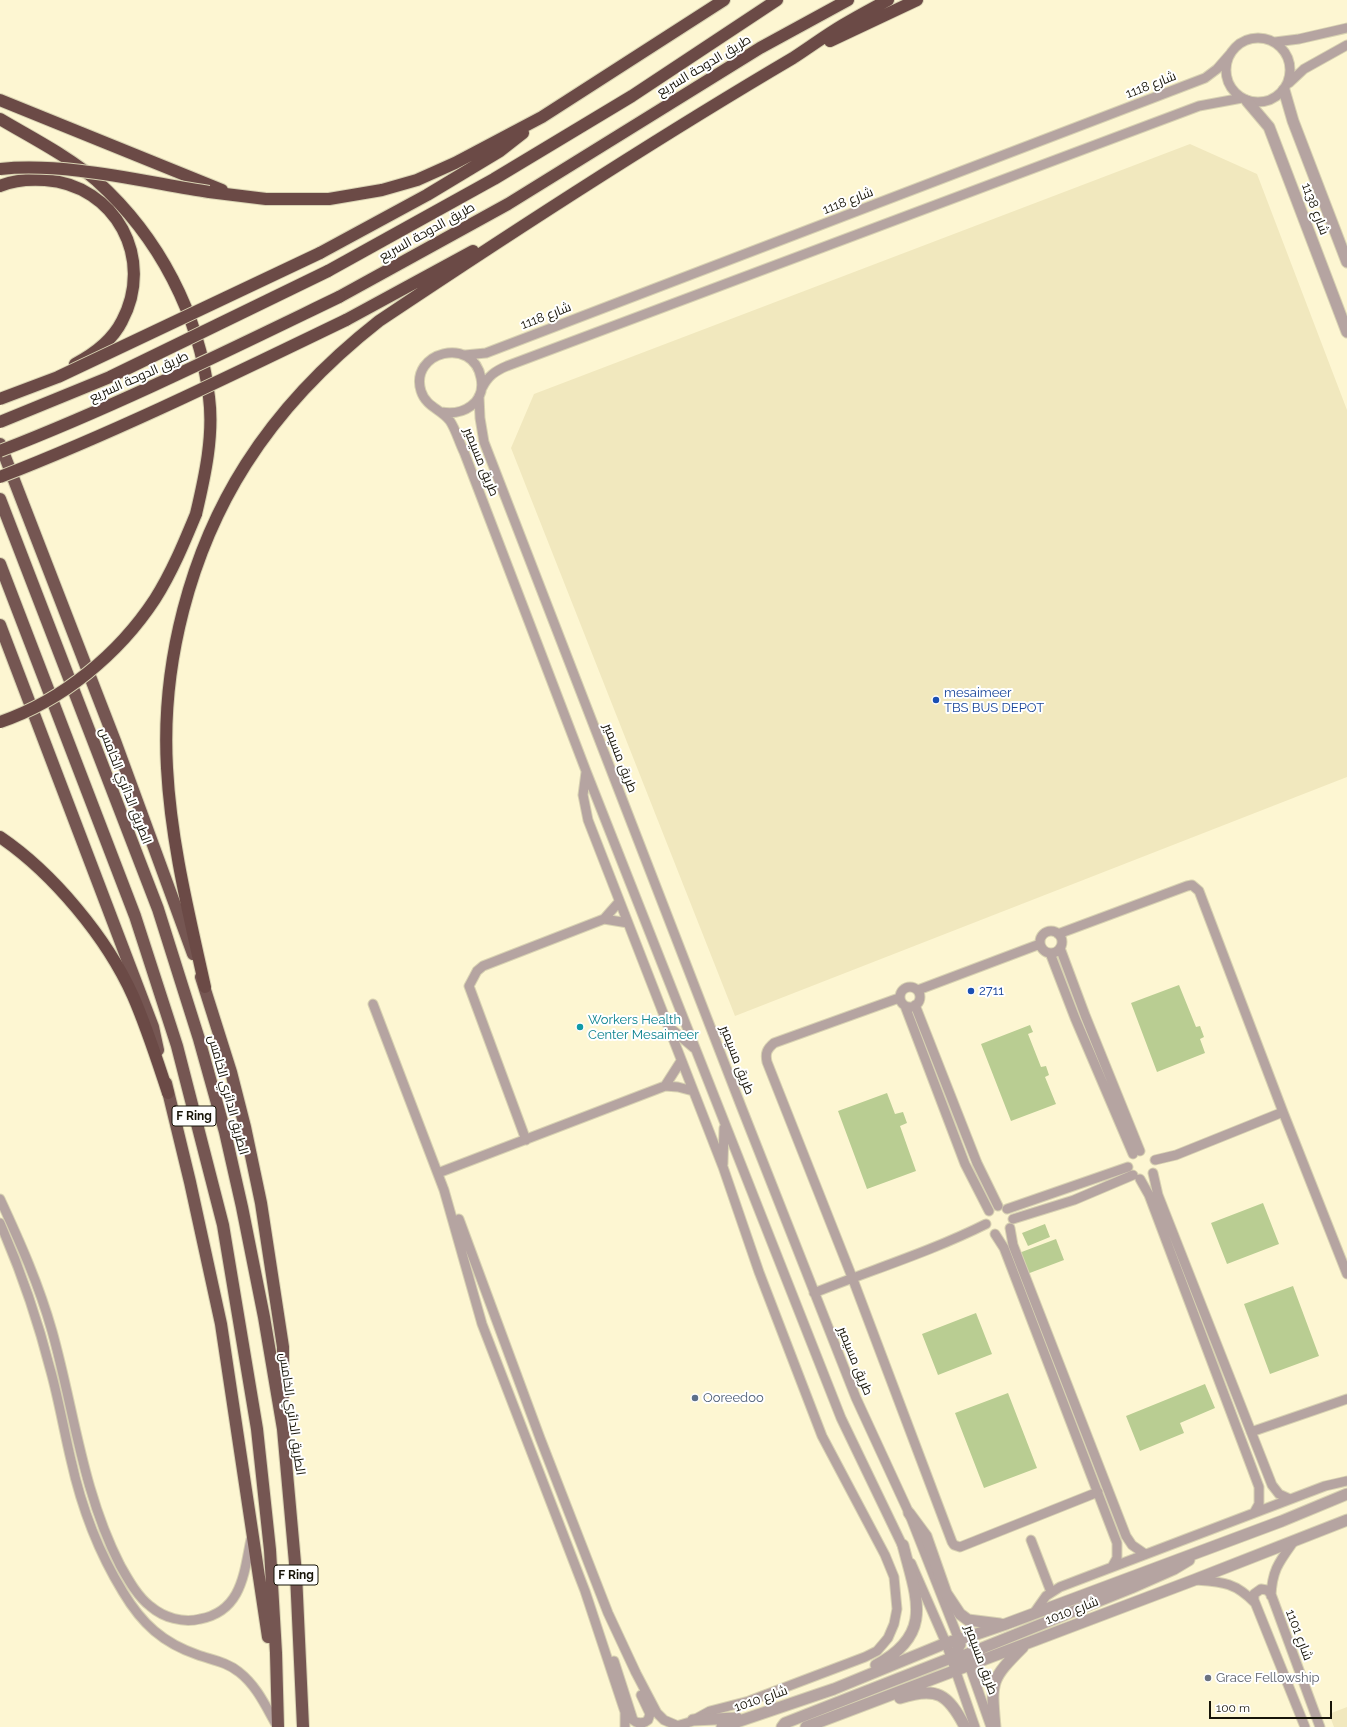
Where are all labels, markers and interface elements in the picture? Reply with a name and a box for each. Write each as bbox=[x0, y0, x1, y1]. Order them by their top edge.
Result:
street label: طريق الدوحة السريع bbox=[654, 32, 754, 100]
street label: شارع 1118 bbox=[1124, 68, 1178, 102]
street label: شارع 1138 bbox=[1298, 181, 1332, 237]
street label: شارع 1118 bbox=[821, 184, 875, 218]
street label: طريق الدوحة السريع bbox=[377, 199, 477, 265]
street label: شارع 1118 bbox=[519, 299, 573, 333]
street label: طريق الدوحة السريع bbox=[87, 348, 191, 406]
street label: طريق مسيمير bbox=[460, 425, 502, 499]
place label: mesaimeer TBS BUS DEPOT bbox=[944, 685, 1044, 716]
marker: mesaimeer TBS BUS DEPOT bbox=[931, 695, 941, 705]
street label: طريق مسيمير bbox=[600, 721, 640, 795]
street label: الطريق الدائري الخامس bbox=[96, 726, 154, 846]
place label: 2711 bbox=[979, 983, 1004, 999]
marker: 2711 bbox=[966, 986, 976, 996]
place label: Workers Health Center Mesaimeer bbox=[588, 1012, 699, 1043]
marker: Workers Health Center Mesaimeer bbox=[575, 1022, 585, 1032]
street label: طريق مسيمير bbox=[717, 1023, 757, 1097]
street label: الطريق الدائري الخامس bbox=[205, 1033, 251, 1157]
road number: F Ring bbox=[172, 1106, 216, 1126]
street label: طريق مسيمير bbox=[834, 1324, 876, 1398]
street label: الطريق الدائري الخامس bbox=[276, 1352, 308, 1476]
place label: Ooreedoo bbox=[703, 1390, 764, 1406]
marker: Ooreedoo bbox=[690, 1393, 700, 1403]
road number: F Ring bbox=[274, 1565, 318, 1585]
street label: شارع 1010 bbox=[1043, 1594, 1101, 1628]
street label: شارع 1101 bbox=[1282, 1607, 1316, 1663]
street label: طريق مسيمير bbox=[961, 1623, 1001, 1697]
place label: Grace Fellowship bbox=[1216, 1670, 1319, 1686]
marker: Grace Fellowship bbox=[1203, 1673, 1213, 1683]
street label: شارع 1010 bbox=[732, 1683, 790, 1715]
scale bar bbox=[1211, 1693, 1334, 1719]
text: 100 m bbox=[1216, 1701, 1250, 1715]

